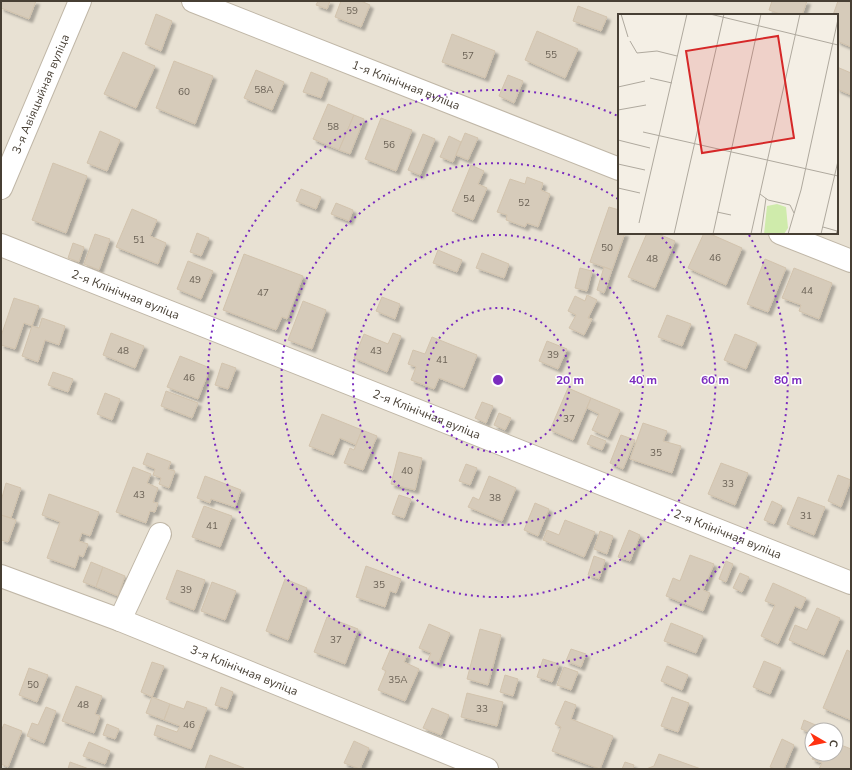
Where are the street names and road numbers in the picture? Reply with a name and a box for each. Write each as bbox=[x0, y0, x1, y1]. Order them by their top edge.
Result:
street label: 3-я Авіяцыйная вуліца bbox=[8, 32, 73, 156]
street label: 1-я Клінічная вуліца bbox=[350, 56, 462, 114]
street label: 2-я Клінічная вуліца bbox=[69, 266, 182, 323]
street label: 2-я Клінічная вуліца bbox=[370, 386, 483, 443]
street label: 2-я Клінічная вуліца bbox=[671, 505, 784, 563]
street label: 3-я Клінічная вуліца bbox=[188, 641, 301, 699]

